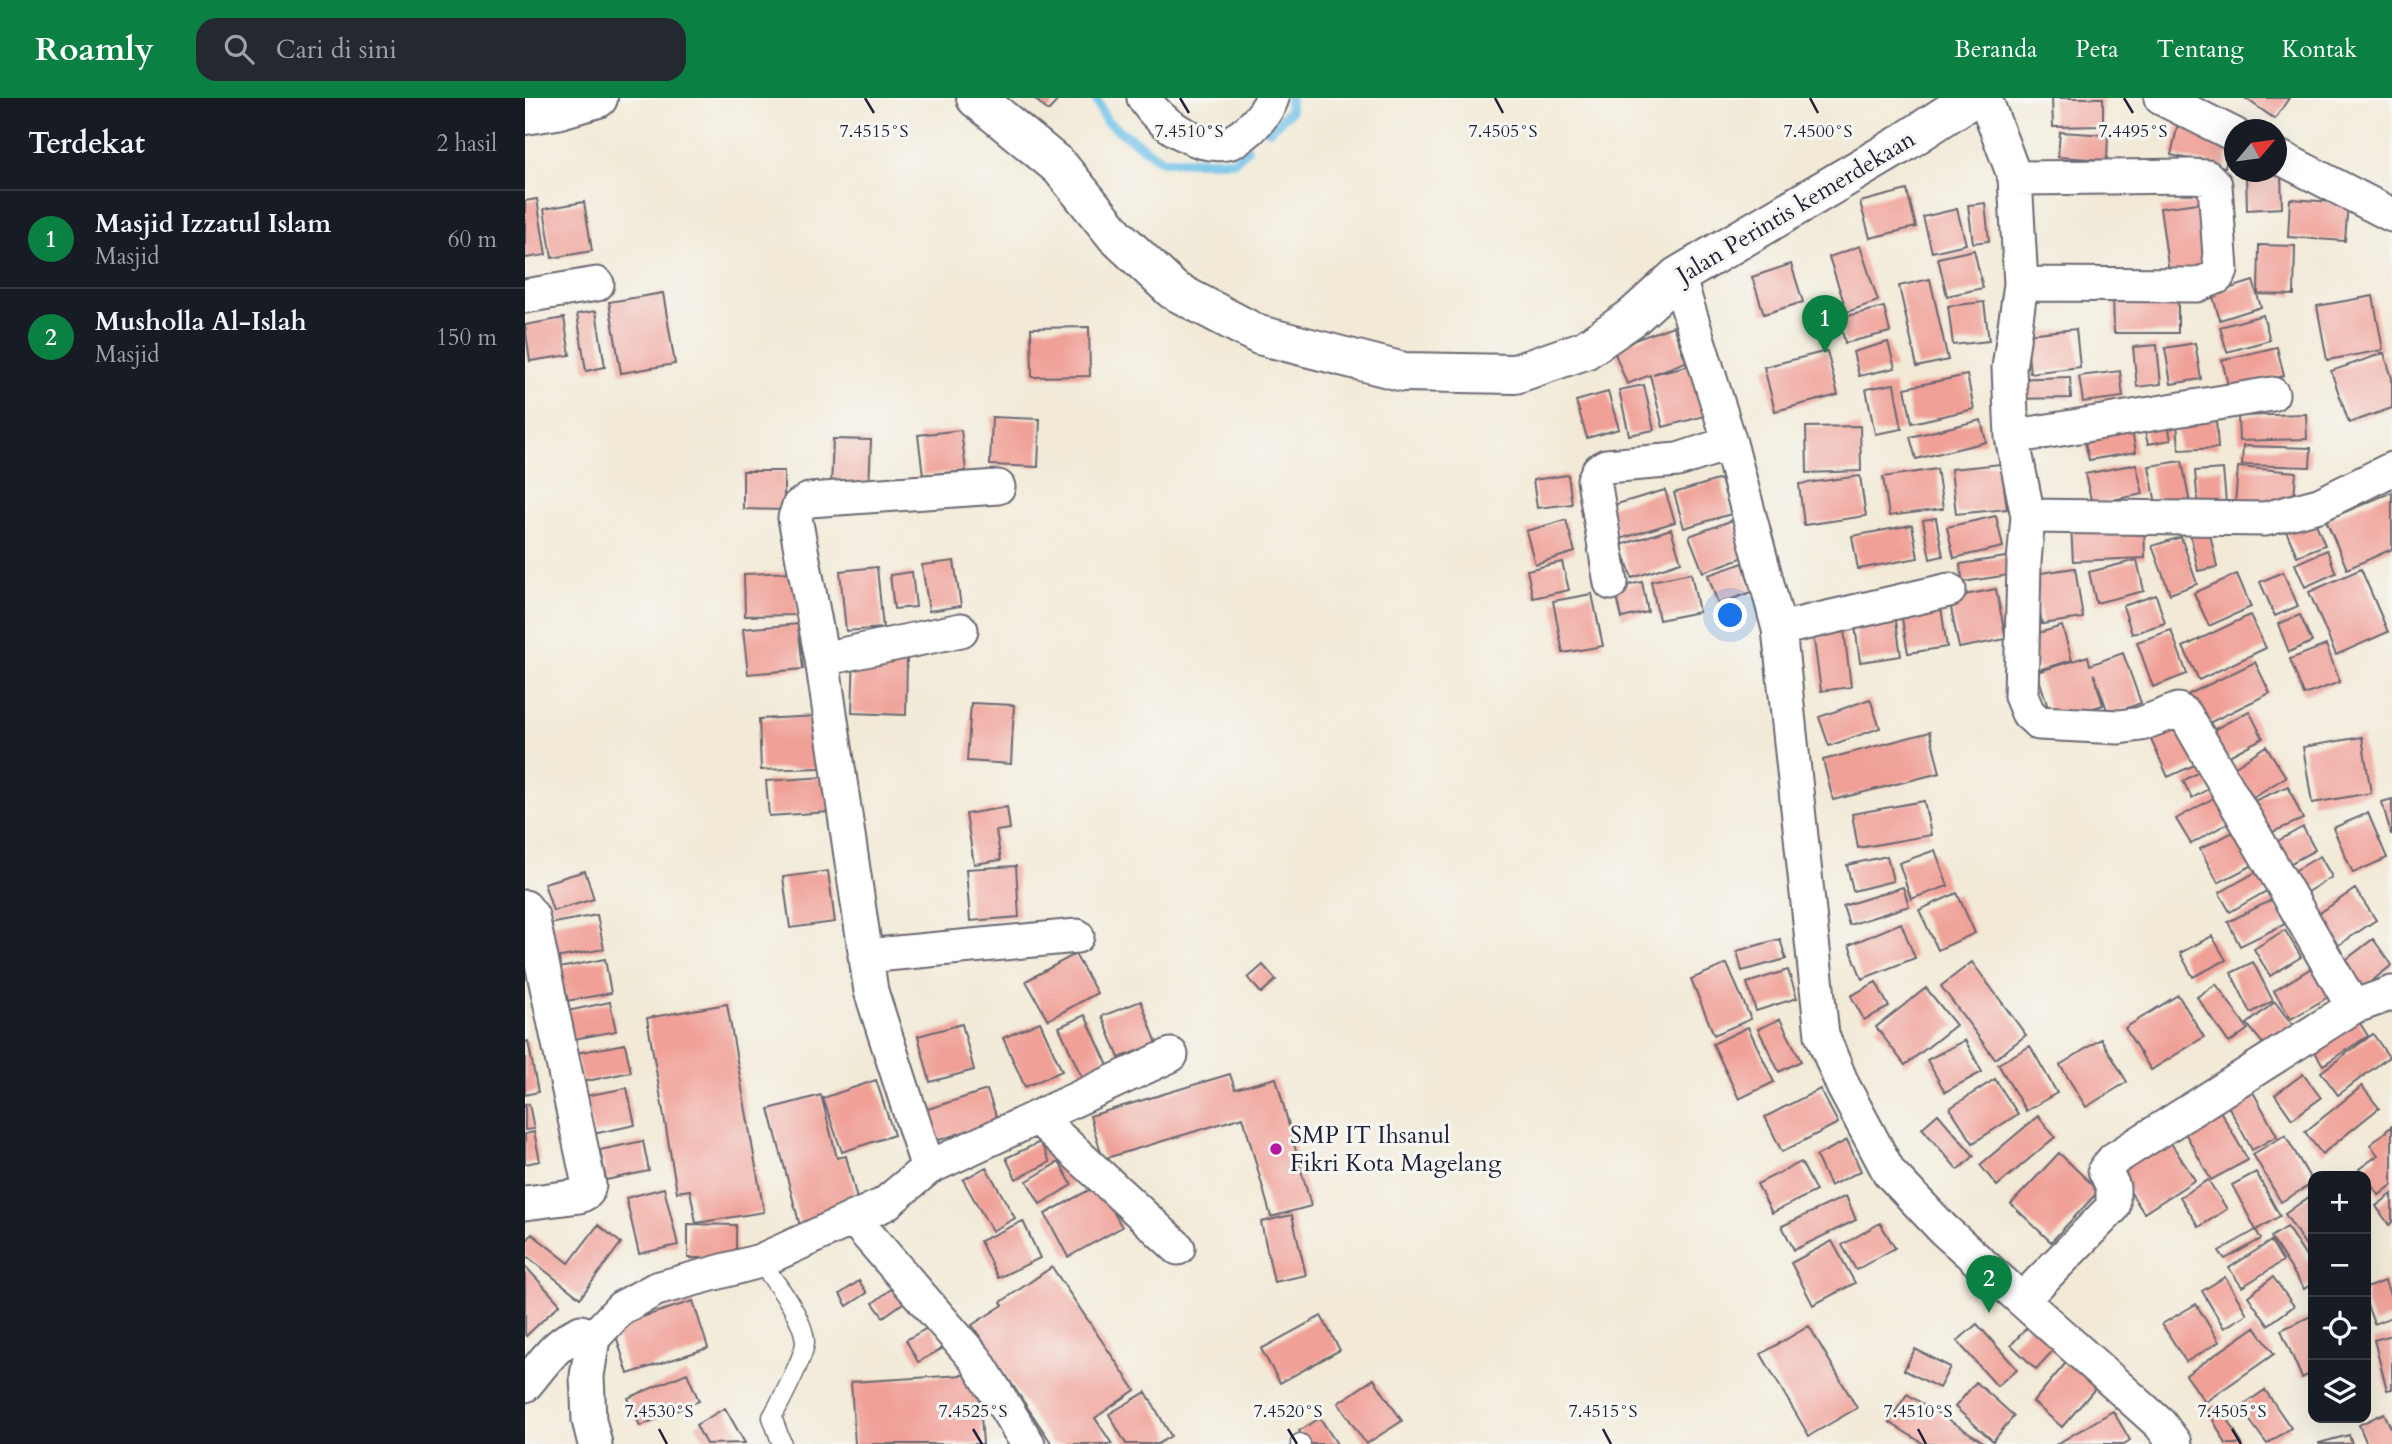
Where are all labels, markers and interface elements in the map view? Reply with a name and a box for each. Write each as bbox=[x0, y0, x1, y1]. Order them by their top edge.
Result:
search box bbox=[196, 18, 686, 81]
text: Roamly bbox=[35, 27, 154, 72]
icon: search bbox=[220, 30, 258, 68]
text: Cari di sini bbox=[276, 32, 397, 67]
text: Beranda bbox=[1954, 33, 2037, 66]
text: Peta bbox=[2075, 33, 2119, 66]
text: Tentang bbox=[2157, 33, 2244, 66]
text: Kontak bbox=[2282, 33, 2357, 66]
text: 7.4515°S bbox=[840, 119, 908, 144]
text: 7.4510°S bbox=[1155, 119, 1223, 144]
text: 7.4505°S bbox=[1469, 119, 1537, 144]
text: 7.4500°S bbox=[1784, 119, 1852, 144]
text: 7.4495°S bbox=[2099, 119, 2167, 144]
north arrow bbox=[2224, 119, 2287, 182]
street label: Jalan Perintis kemerdekaan bbox=[1668, 122, 1922, 293]
text: Terdekat bbox=[28, 123, 145, 164]
text: 2 hasil bbox=[436, 128, 497, 159]
text: Masjid Izzatul Islam bbox=[95, 206, 331, 241]
text: 1 bbox=[45, 224, 57, 255]
text: 60 m bbox=[448, 224, 497, 255]
text: Masjid bbox=[95, 241, 160, 272]
pin: 1 bbox=[1802, 295, 1848, 353]
text: Musholla Al-Islah bbox=[95, 304, 307, 339]
text: 2 bbox=[45, 322, 57, 353]
text: 150 m bbox=[436, 322, 497, 353]
text: Masjid bbox=[95, 339, 160, 370]
your location bbox=[1713, 598, 1747, 632]
place label: SMP IT Ihsanul Fikri Kota Magelang bbox=[1290, 1119, 1502, 1180]
marker: SMP IT Ihsanul Fikri Kota Magelang bbox=[1268, 1141, 1284, 1157]
map controls bbox=[2308, 1171, 2371, 1423]
button: + bbox=[2308, 1171, 2371, 1234]
button: − bbox=[2308, 1234, 2371, 1297]
pin: 2 bbox=[1966, 1255, 2012, 1313]
button: locate bbox=[2308, 1297, 2371, 1360]
button: layers bbox=[2308, 1360, 2371, 1423]
text: 7.4530°S bbox=[625, 1399, 693, 1424]
text: 7.4525°S bbox=[939, 1399, 1007, 1424]
text: 7.4520°S bbox=[1254, 1399, 1322, 1424]
text: 7.4515°S bbox=[1569, 1399, 1637, 1424]
text: 7.4510°S bbox=[1884, 1399, 1952, 1424]
text: 7.4505°S bbox=[2198, 1399, 2266, 1424]

